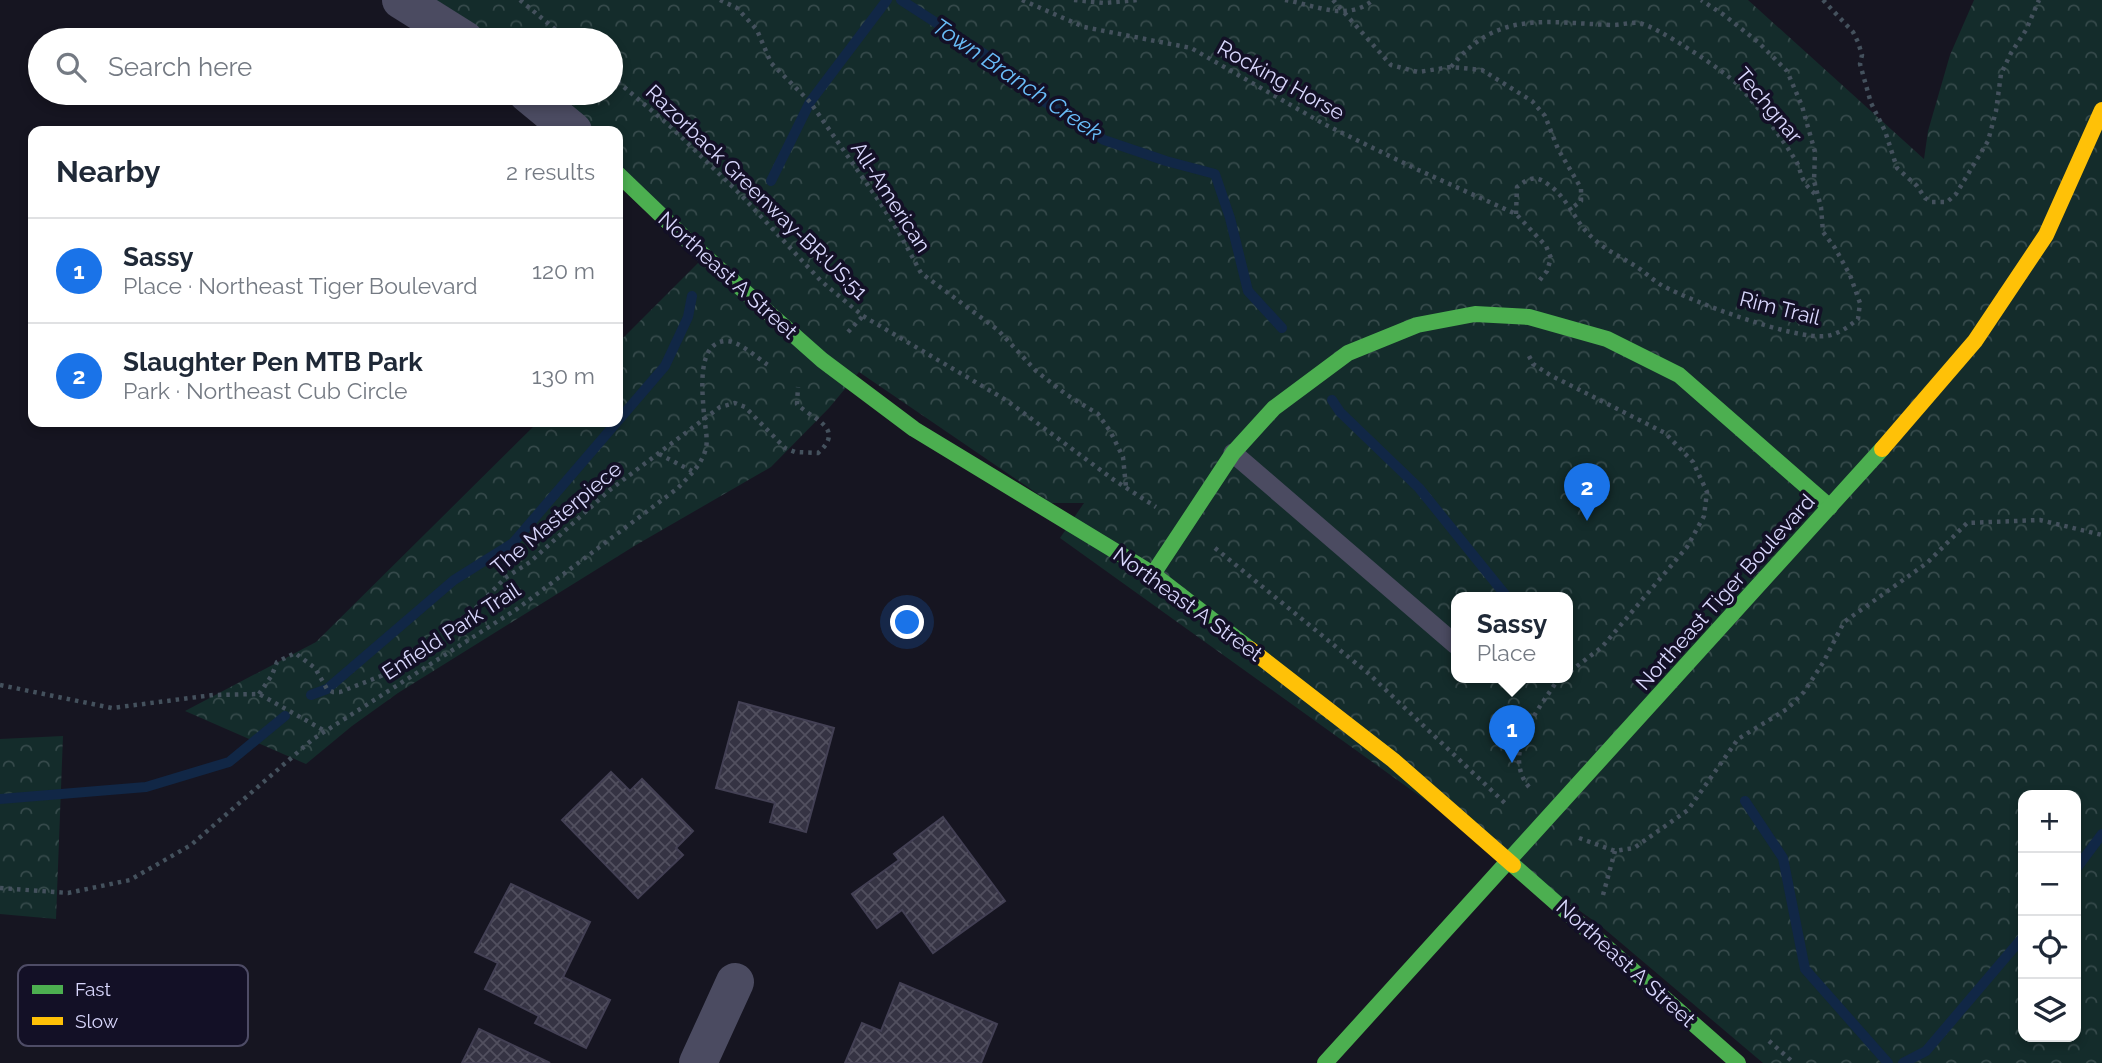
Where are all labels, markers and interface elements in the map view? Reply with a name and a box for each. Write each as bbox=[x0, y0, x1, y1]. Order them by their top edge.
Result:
water label: Town Branch Creek bbox=[928, 12, 1108, 146]
search box bbox=[28, 28, 623, 105]
street label: Rocking Horse bbox=[1213, 35, 1349, 125]
icon: search bbox=[52, 48, 90, 86]
text: Search here bbox=[108, 52, 252, 82]
street label: Techgnar bbox=[1730, 62, 1808, 148]
street label: Razorback Greenway-BR:US:51 bbox=[641, 79, 873, 305]
street label: All-American bbox=[846, 137, 936, 257]
text: Nearby bbox=[56, 154, 160, 189]
text: 2 results bbox=[506, 158, 595, 185]
street label: Northeast A Street bbox=[654, 206, 802, 344]
text: Sassy bbox=[123, 242, 193, 272]
text: 1 bbox=[73, 257, 85, 284]
text: 120 m bbox=[532, 257, 595, 284]
text: Place · Northeast Tiger Boulevard bbox=[123, 272, 477, 299]
street label: Rim Trail bbox=[1737, 286, 1823, 330]
text: Slaughter Pen MTB Park bbox=[123, 347, 423, 377]
text: 2 bbox=[73, 362, 85, 389]
text: 130 m bbox=[532, 362, 595, 389]
text: Park · Northeast Cub Circle bbox=[123, 377, 408, 404]
street label: The Masterpiece bbox=[486, 456, 626, 580]
pin: 2 bbox=[1564, 463, 1610, 521]
street label: Northeast Tiger Boulevard bbox=[1630, 489, 1820, 695]
street label: Northeast A Street bbox=[1109, 542, 1267, 666]
street label: Enfield Park Trail bbox=[377, 577, 525, 685]
popup bbox=[1451, 592, 1573, 683]
your location bbox=[890, 605, 924, 639]
text: Sassy bbox=[1477, 609, 1547, 639]
text: Place bbox=[1477, 639, 1536, 666]
pin: 1 bbox=[1489, 705, 1535, 763]
map controls bbox=[2018, 790, 2081, 1042]
button: + bbox=[2018, 790, 2081, 853]
button: − bbox=[2018, 853, 2081, 916]
street label: Northeast A Street bbox=[1552, 894, 1700, 1032]
button: locate bbox=[2018, 916, 2081, 979]
legend bbox=[18, 965, 248, 1046]
text: Fast bbox=[75, 978, 111, 1000]
button: layers bbox=[2018, 979, 2081, 1042]
text: Slow bbox=[75, 1010, 119, 1032]

